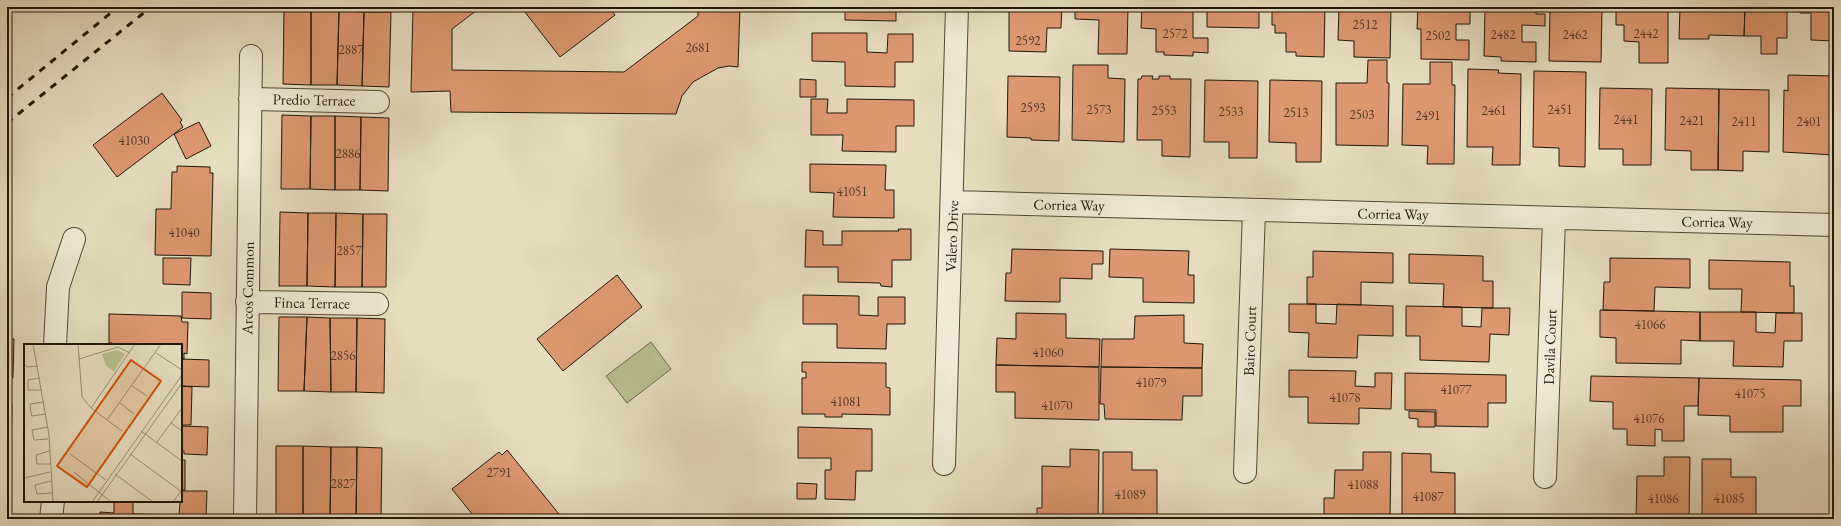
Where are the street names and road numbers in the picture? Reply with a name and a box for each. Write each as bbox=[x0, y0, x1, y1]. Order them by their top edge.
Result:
street label: Predio Terrace bbox=[273, 89, 356, 110]
street label: Corriea Way bbox=[1033, 194, 1105, 215]
street label: Valero Drive bbox=[941, 200, 962, 272]
street label: Corriea Way bbox=[1357, 203, 1429, 224]
street label: Corriea Way bbox=[1681, 211, 1753, 232]
street label: Arcos Common bbox=[237, 241, 258, 336]
street label: Finca Terrace bbox=[274, 292, 350, 313]
street label: Bairo Court bbox=[1239, 306, 1260, 376]
street label: Davila Court bbox=[1539, 309, 1560, 385]

